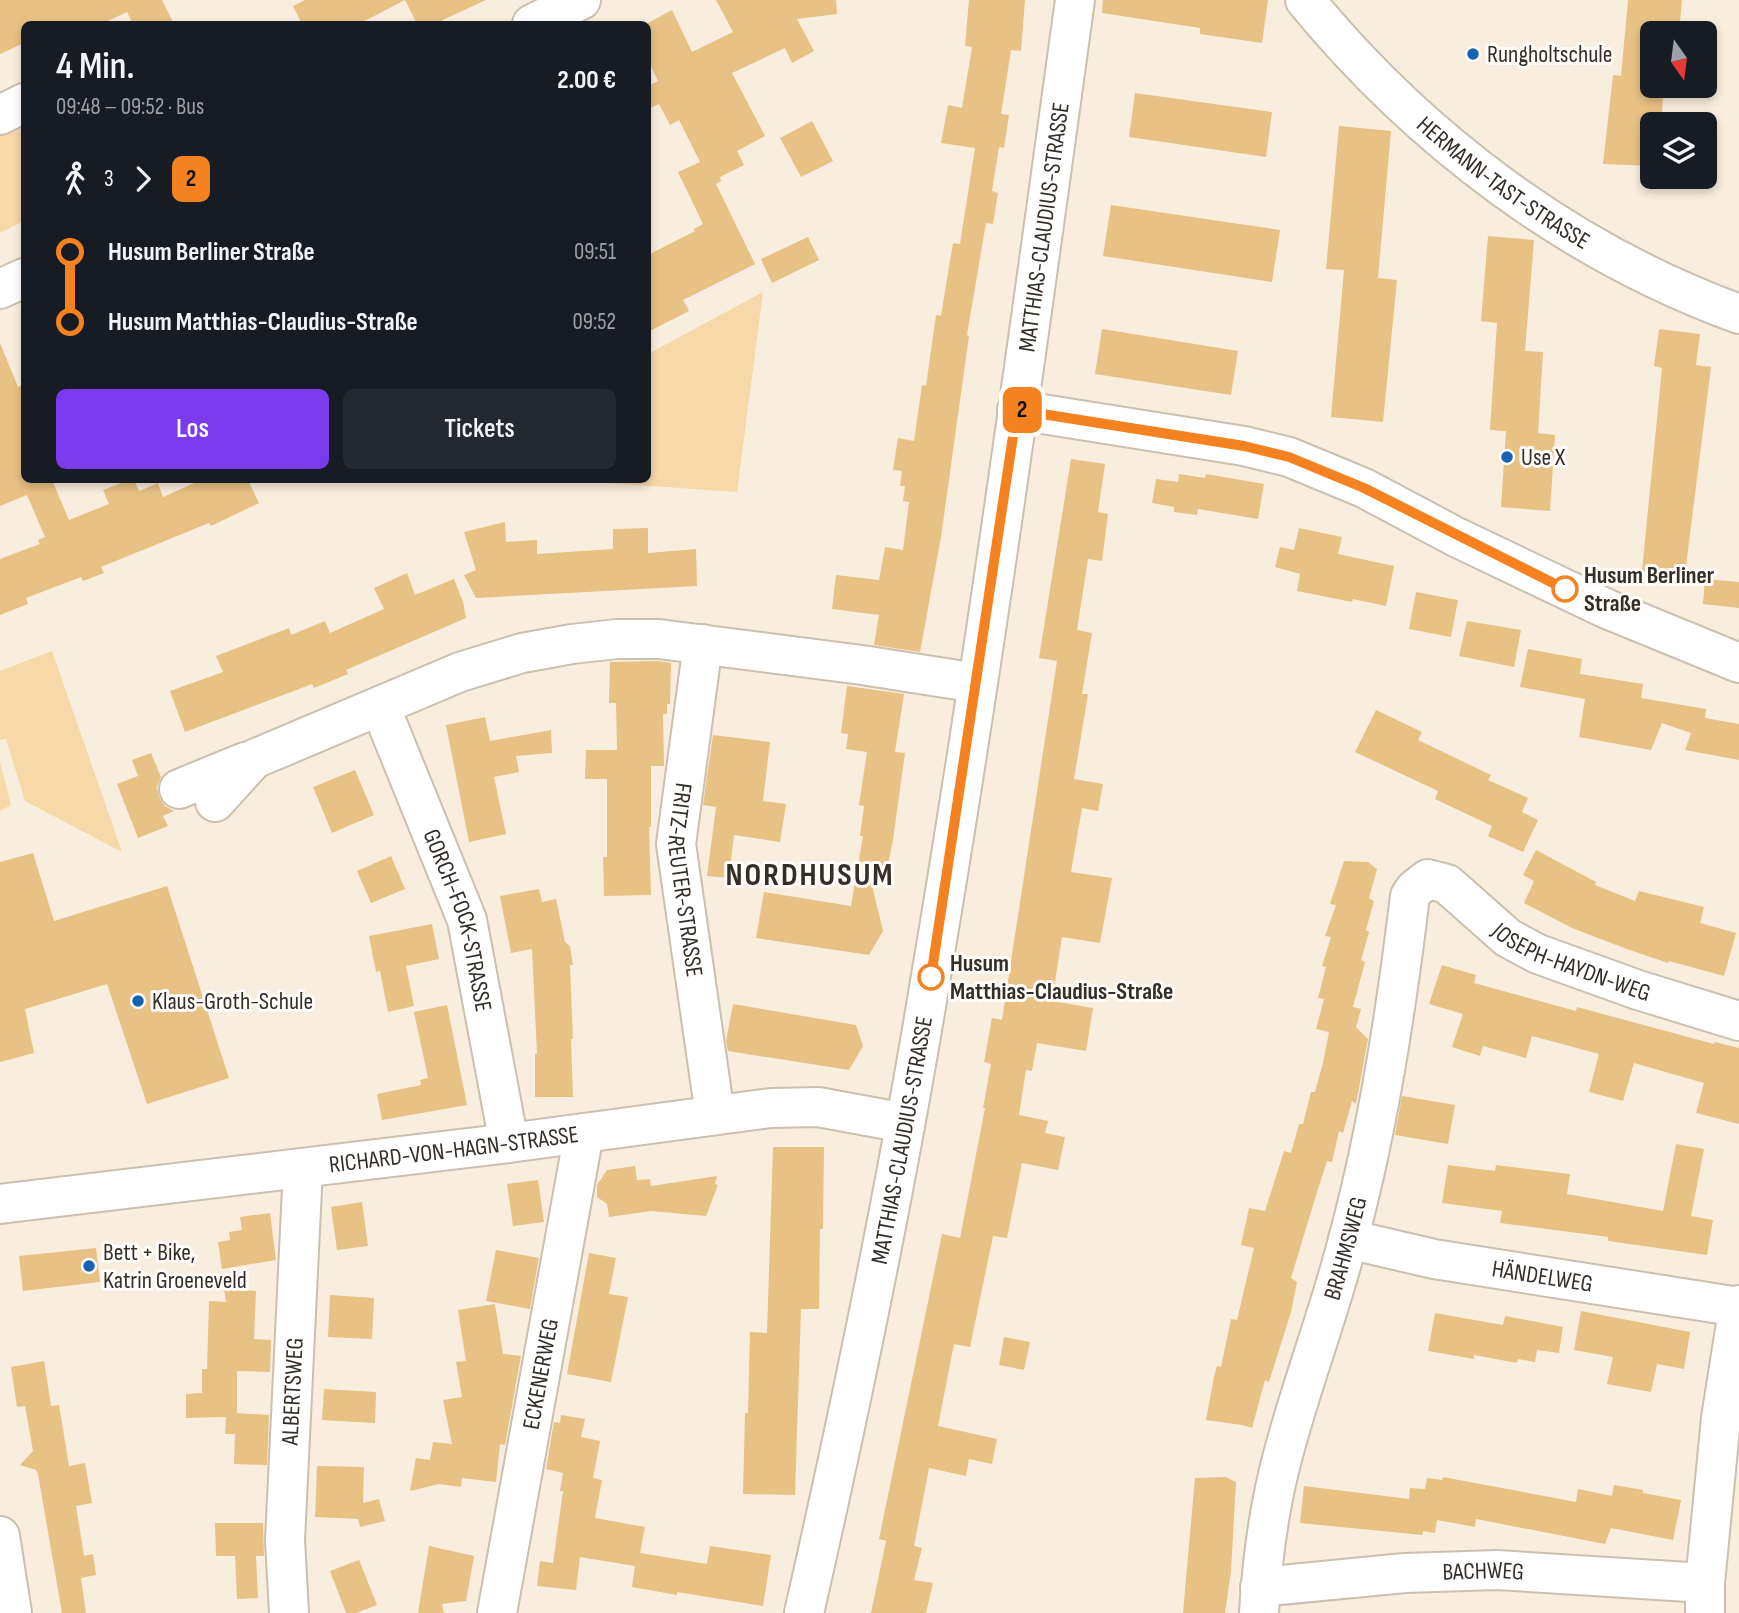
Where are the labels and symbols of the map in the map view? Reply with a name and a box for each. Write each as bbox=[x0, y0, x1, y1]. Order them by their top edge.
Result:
north arrow bbox=[1640, 21, 1717, 98]
place label: Rungholtschule bbox=[1487, 40, 1612, 69]
marker: Rungholtschule bbox=[1465, 46, 1481, 62]
street label: MATTHIAS-CLAUDIUS-STRASSE bbox=[1012, 101, 1075, 354]
street label: HERMANN-TAST-STRASSE bbox=[1411, 110, 1595, 255]
line badge: 2 bbox=[999, 387, 1045, 433]
place label: Use X bbox=[1521, 443, 1566, 472]
marker: Use X bbox=[1499, 449, 1515, 465]
place label: Husum Berliner Straße bbox=[1584, 561, 1715, 618]
marker: Husum Berliner Straße bbox=[1552, 576, 1578, 602]
street label: FRITZ-REUTER-STRASSE bbox=[661, 781, 709, 979]
street label: GORCH-FOCK-STRASSE bbox=[417, 825, 498, 1014]
district label: NORDHUSUM bbox=[725, 856, 895, 895]
street label: JOSEPH-HAYDN-WEG bbox=[1486, 916, 1654, 1008]
place label: Husum Matthias-Claudius-Straße bbox=[950, 949, 1173, 1006]
marker: Husum Matthias-Claudius-Straße bbox=[918, 964, 944, 990]
place label: Klaus-Groth-Schule bbox=[152, 987, 313, 1016]
marker: Klaus-Groth-Schule bbox=[130, 993, 146, 1009]
street label: MATTHIAS-CLAUDIUS-STRASSE bbox=[865, 1014, 939, 1266]
street label: RICHARD-VON-HAGN-STRASSE bbox=[327, 1119, 580, 1179]
street label: BRAHMSWEG bbox=[1317, 1194, 1373, 1303]
place label: Bett + Bike, Katrin Groeneveld bbox=[103, 1238, 247, 1295]
street label: HÄNDELWEG bbox=[1490, 1254, 1595, 1298]
marker: Bett + Bike, Katrin Groeneveld bbox=[81, 1258, 97, 1274]
street label: ECKENERWEG bbox=[516, 1316, 565, 1432]
street label: ALBERTSWEG bbox=[275, 1337, 309, 1447]
street label: BACHWEG bbox=[1442, 1555, 1525, 1586]

